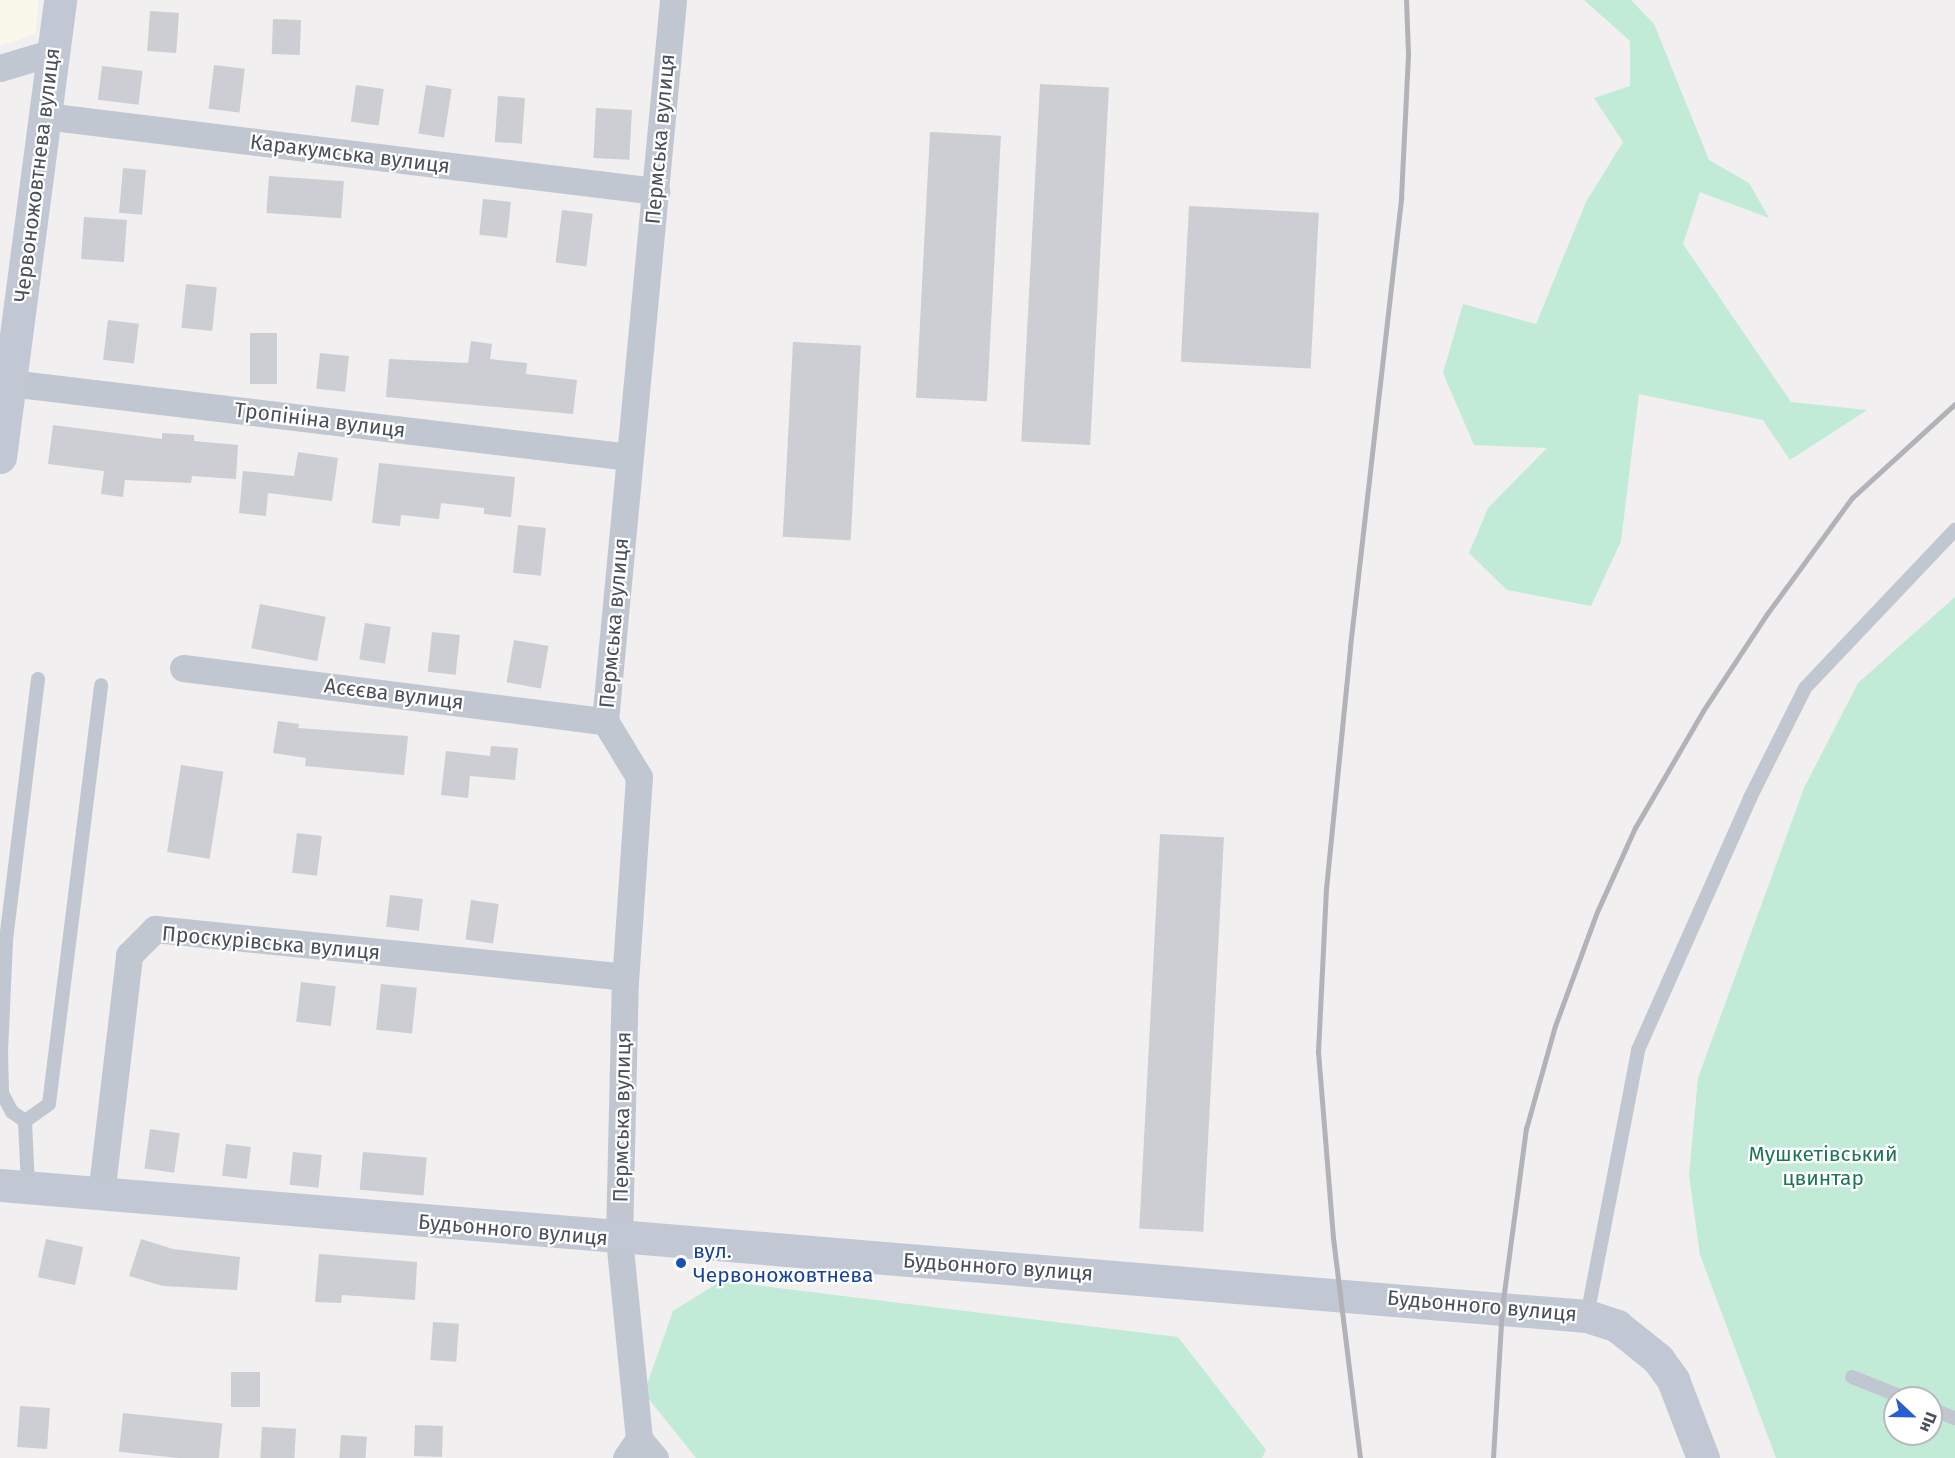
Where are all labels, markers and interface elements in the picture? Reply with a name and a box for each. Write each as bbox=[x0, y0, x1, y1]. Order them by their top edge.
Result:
street label: Червоножовтнева вулиця bbox=[9, 46, 65, 304]
street label: Пермська вулиця bbox=[640, 53, 680, 225]
street label: Каракумська вулиця bbox=[249, 129, 451, 179]
street label: Тропініна вулиця bbox=[233, 397, 407, 443]
street label: Пермська вулиця bbox=[594, 537, 634, 709]
street label: Асєєва вулиця bbox=[323, 673, 465, 715]
street label: Проскурівська вулиця bbox=[161, 921, 381, 965]
street label: Пермська вулиця bbox=[608, 1031, 636, 1203]
park label: Мушкетівський цвинтар bbox=[1748, 1141, 1898, 1191]
street label: Будьонного вулиця bbox=[417, 1209, 609, 1251]
place label: вул. Червоножовтнева bbox=[693, 1238, 873, 1288]
street label: Будьонного вулиця bbox=[902, 1248, 1094, 1286]
marker: вул. Червоножовтнева bbox=[674, 1256, 688, 1270]
street label: Будьонного вулиця bbox=[1386, 1285, 1578, 1327]
north arrow bbox=[1883, 1386, 1943, 1446]
text: Пн bbox=[1916, 1409, 1941, 1435]

